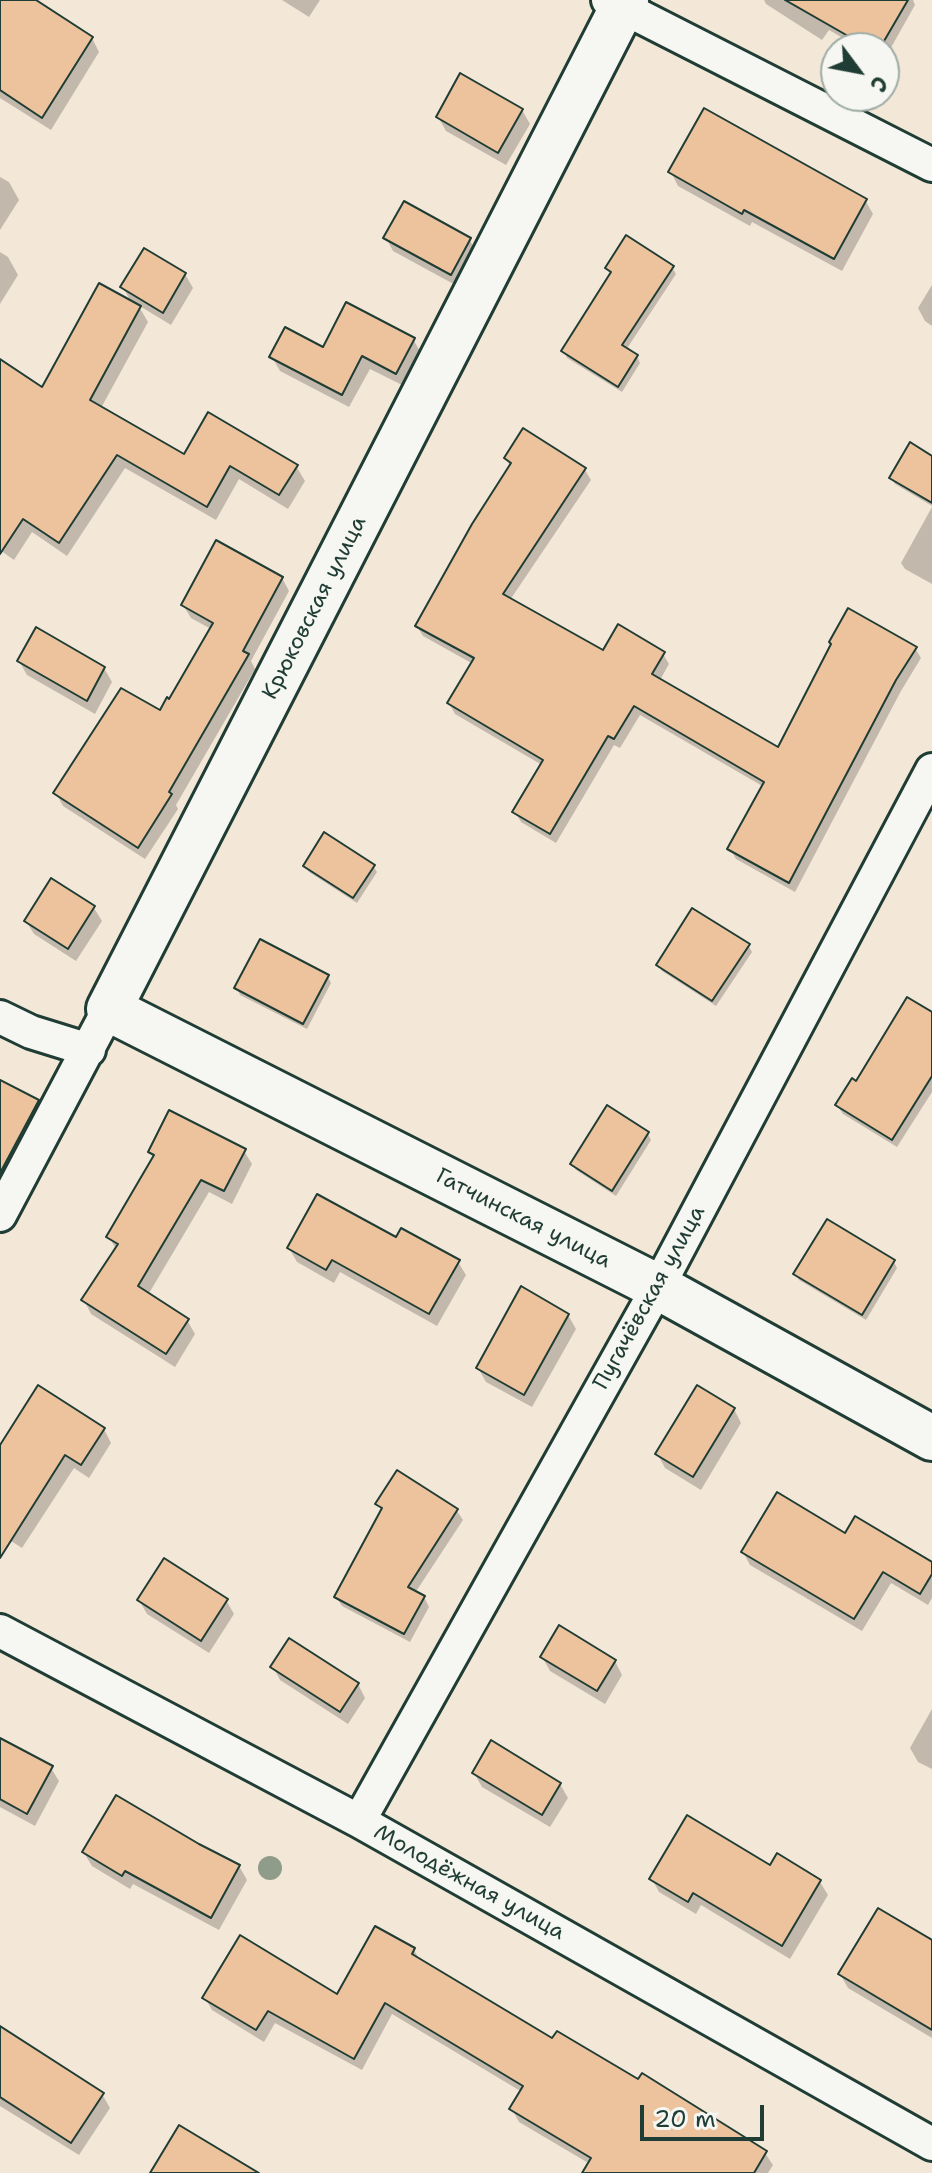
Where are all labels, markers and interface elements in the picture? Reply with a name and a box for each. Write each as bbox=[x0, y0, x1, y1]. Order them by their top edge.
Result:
north arrow bbox=[820, 32, 900, 112]
text: С bbox=[863, 71, 895, 97]
street label: Крюковская улица bbox=[257, 512, 373, 704]
street label: Гатчинская улица bbox=[431, 1163, 615, 1275]
street label: Пугачёвская улица bbox=[588, 1201, 712, 1395]
street label: Молодёжная улица bbox=[369, 1820, 569, 1946]
scale bar bbox=[644, 2089, 768, 2139]
text: 20 m bbox=[654, 2103, 716, 2135]

